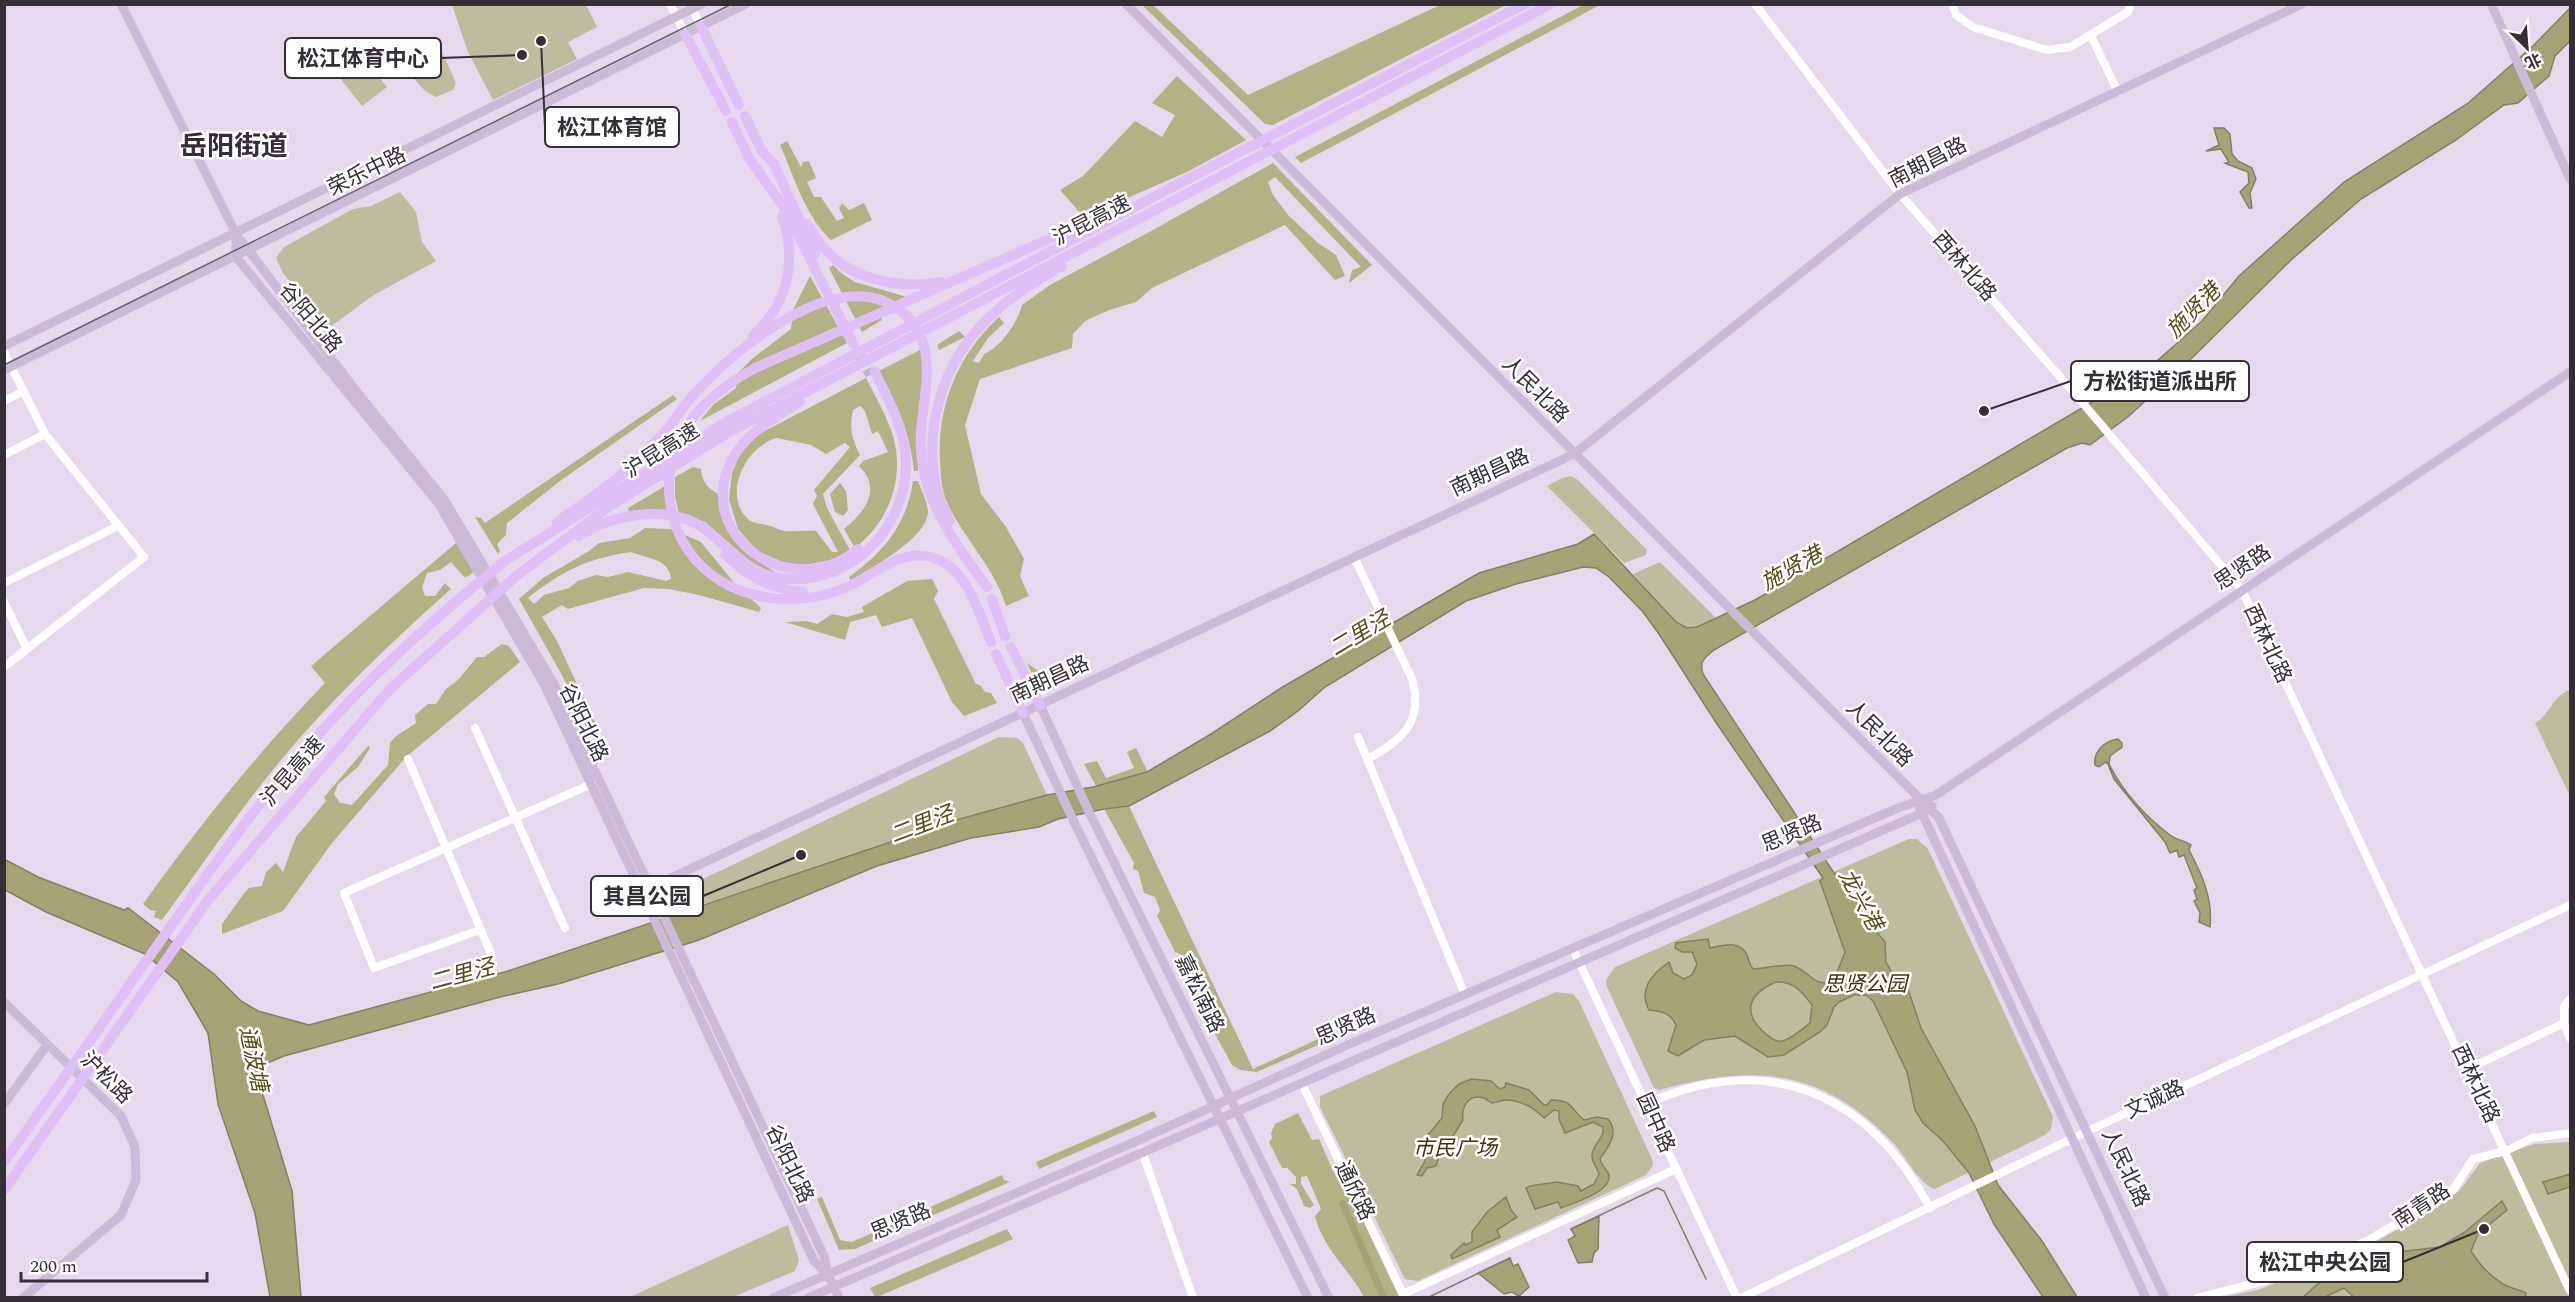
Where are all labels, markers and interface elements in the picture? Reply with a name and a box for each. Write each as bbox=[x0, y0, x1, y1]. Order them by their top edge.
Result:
north arrow bbox=[2497, 18, 2557, 78]
callout: 松江体育中心 bbox=[285, 38, 441, 78]
text: 松江体育中心 bbox=[297, 43, 429, 76]
text: 北 bbox=[2521, 46, 2545, 75]
callout: 松江体育馆 bbox=[545, 107, 679, 147]
text: 松江体育馆 bbox=[557, 112, 667, 145]
district label: 岳阳街道 bbox=[180, 126, 288, 168]
street label: 南期昌路 bbox=[1883, 130, 1973, 196]
street label: 荣乐中路 bbox=[322, 139, 412, 205]
street label: 沪昆高速 bbox=[1047, 188, 1137, 254]
street label: 西林北路 bbox=[1924, 225, 2004, 309]
water label: 施贤港 bbox=[2159, 274, 2231, 346]
street label: 谷阳北路 bbox=[271, 276, 349, 360]
street label: 人民北路 bbox=[1494, 349, 1576, 431]
callout: 方松街道派出所 bbox=[2071, 361, 2249, 401]
text: 方松街道派出所 bbox=[2083, 366, 2237, 399]
street label: 沪昆高速 bbox=[618, 415, 706, 487]
street label: 南期昌路 bbox=[1445, 441, 1535, 505]
water label: 施贤港 bbox=[1755, 537, 1831, 599]
street label: 思贤路 bbox=[2208, 537, 2278, 599]
street label: 西林北路 bbox=[2235, 599, 2299, 689]
water label: 二里泾 bbox=[1323, 602, 1398, 665]
street label: 南期昌路 bbox=[1005, 648, 1095, 712]
street label: 谷阳北路 bbox=[550, 678, 616, 768]
street label: 人民北路 bbox=[1838, 693, 1920, 775]
street label: 沪昆高速 bbox=[253, 730, 333, 814]
water label: 二里泾 bbox=[885, 797, 961, 852]
street label: 思贤路 bbox=[1757, 807, 1827, 861]
water label: 龙兴港 bbox=[1830, 863, 1892, 939]
callout: 其昌公园 bbox=[591, 876, 703, 916]
text: 其昌公园 bbox=[603, 881, 691, 914]
street label: 嘉松南路 bbox=[1166, 949, 1232, 1039]
water label: 二里泾 bbox=[426, 950, 500, 999]
park label: 思贤公园 bbox=[1823, 969, 1910, 1001]
street label: 思贤路 bbox=[1311, 1000, 1381, 1054]
water label: 通波塘 bbox=[230, 1023, 277, 1099]
street label: 西林北路 bbox=[2443, 1039, 2507, 1129]
street label: 沪松路 bbox=[72, 1044, 140, 1112]
street label: 文诚路 bbox=[2120, 1072, 2190, 1128]
street label: 园中路 bbox=[1628, 1088, 1682, 1158]
street label: 谷阳北路 bbox=[757, 1119, 821, 1209]
street label: 人民北路 bbox=[2093, 1123, 2157, 1213]
park label: 市民广场 bbox=[1413, 1133, 1499, 1165]
street label: 通欣路 bbox=[1326, 1156, 1382, 1226]
street label: 南青路 bbox=[2387, 1175, 2457, 1237]
street label: 思贤路 bbox=[866, 1195, 936, 1249]
callout: 松江中央公园 bbox=[2247, 1242, 2403, 1282]
scale bar bbox=[21, 1245, 207, 1283]
text: 松江中央公园 bbox=[2259, 1247, 2391, 1280]
text: 200 m bbox=[30, 1253, 77, 1280]

